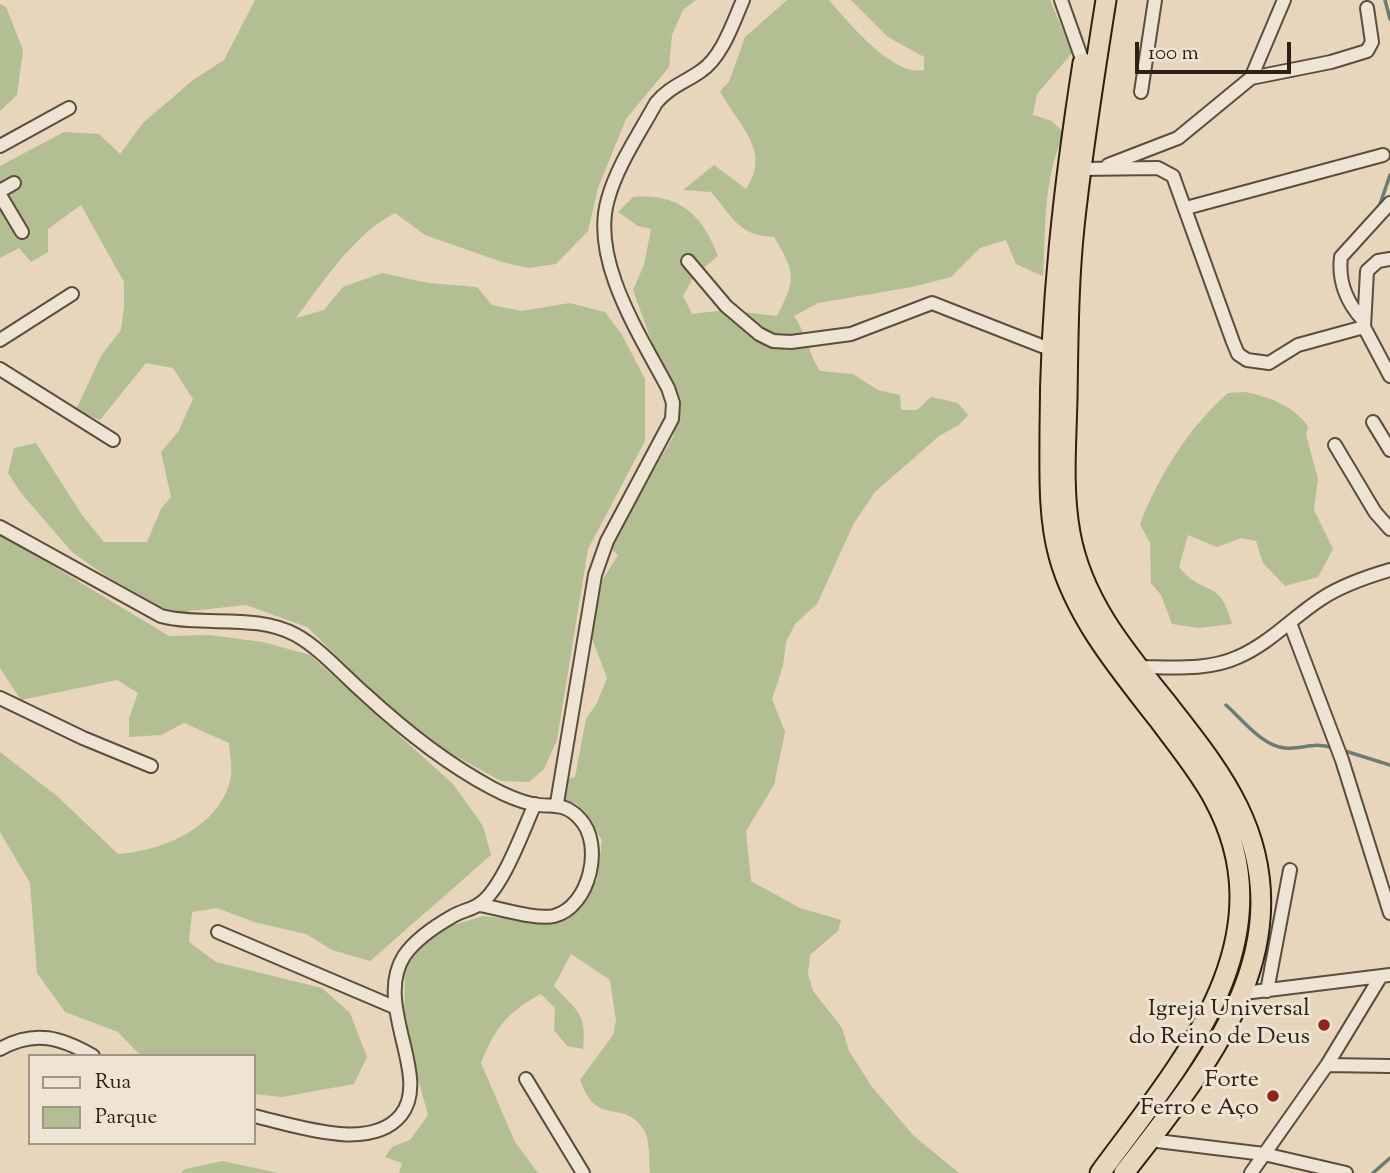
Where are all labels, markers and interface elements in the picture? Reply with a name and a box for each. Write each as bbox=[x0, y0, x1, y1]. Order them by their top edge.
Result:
scale bar bbox=[1138, 28, 1294, 72]
text: 100 m bbox=[1148, 39, 1199, 69]
place label: Igreja Universal do Reino de Deus bbox=[1129, 997, 1310, 1053]
marker: Igreja Universal do Reino de Deus bbox=[1316, 1017, 1332, 1033]
legend bbox=[28, 1054, 256, 1145]
text: Rua bbox=[95, 1068, 131, 1098]
place label: Forte Ferro e Aço bbox=[1140, 1068, 1259, 1124]
marker: Forte Ferro e Aço bbox=[1265, 1088, 1281, 1104]
text: Parque bbox=[95, 1103, 157, 1133]

